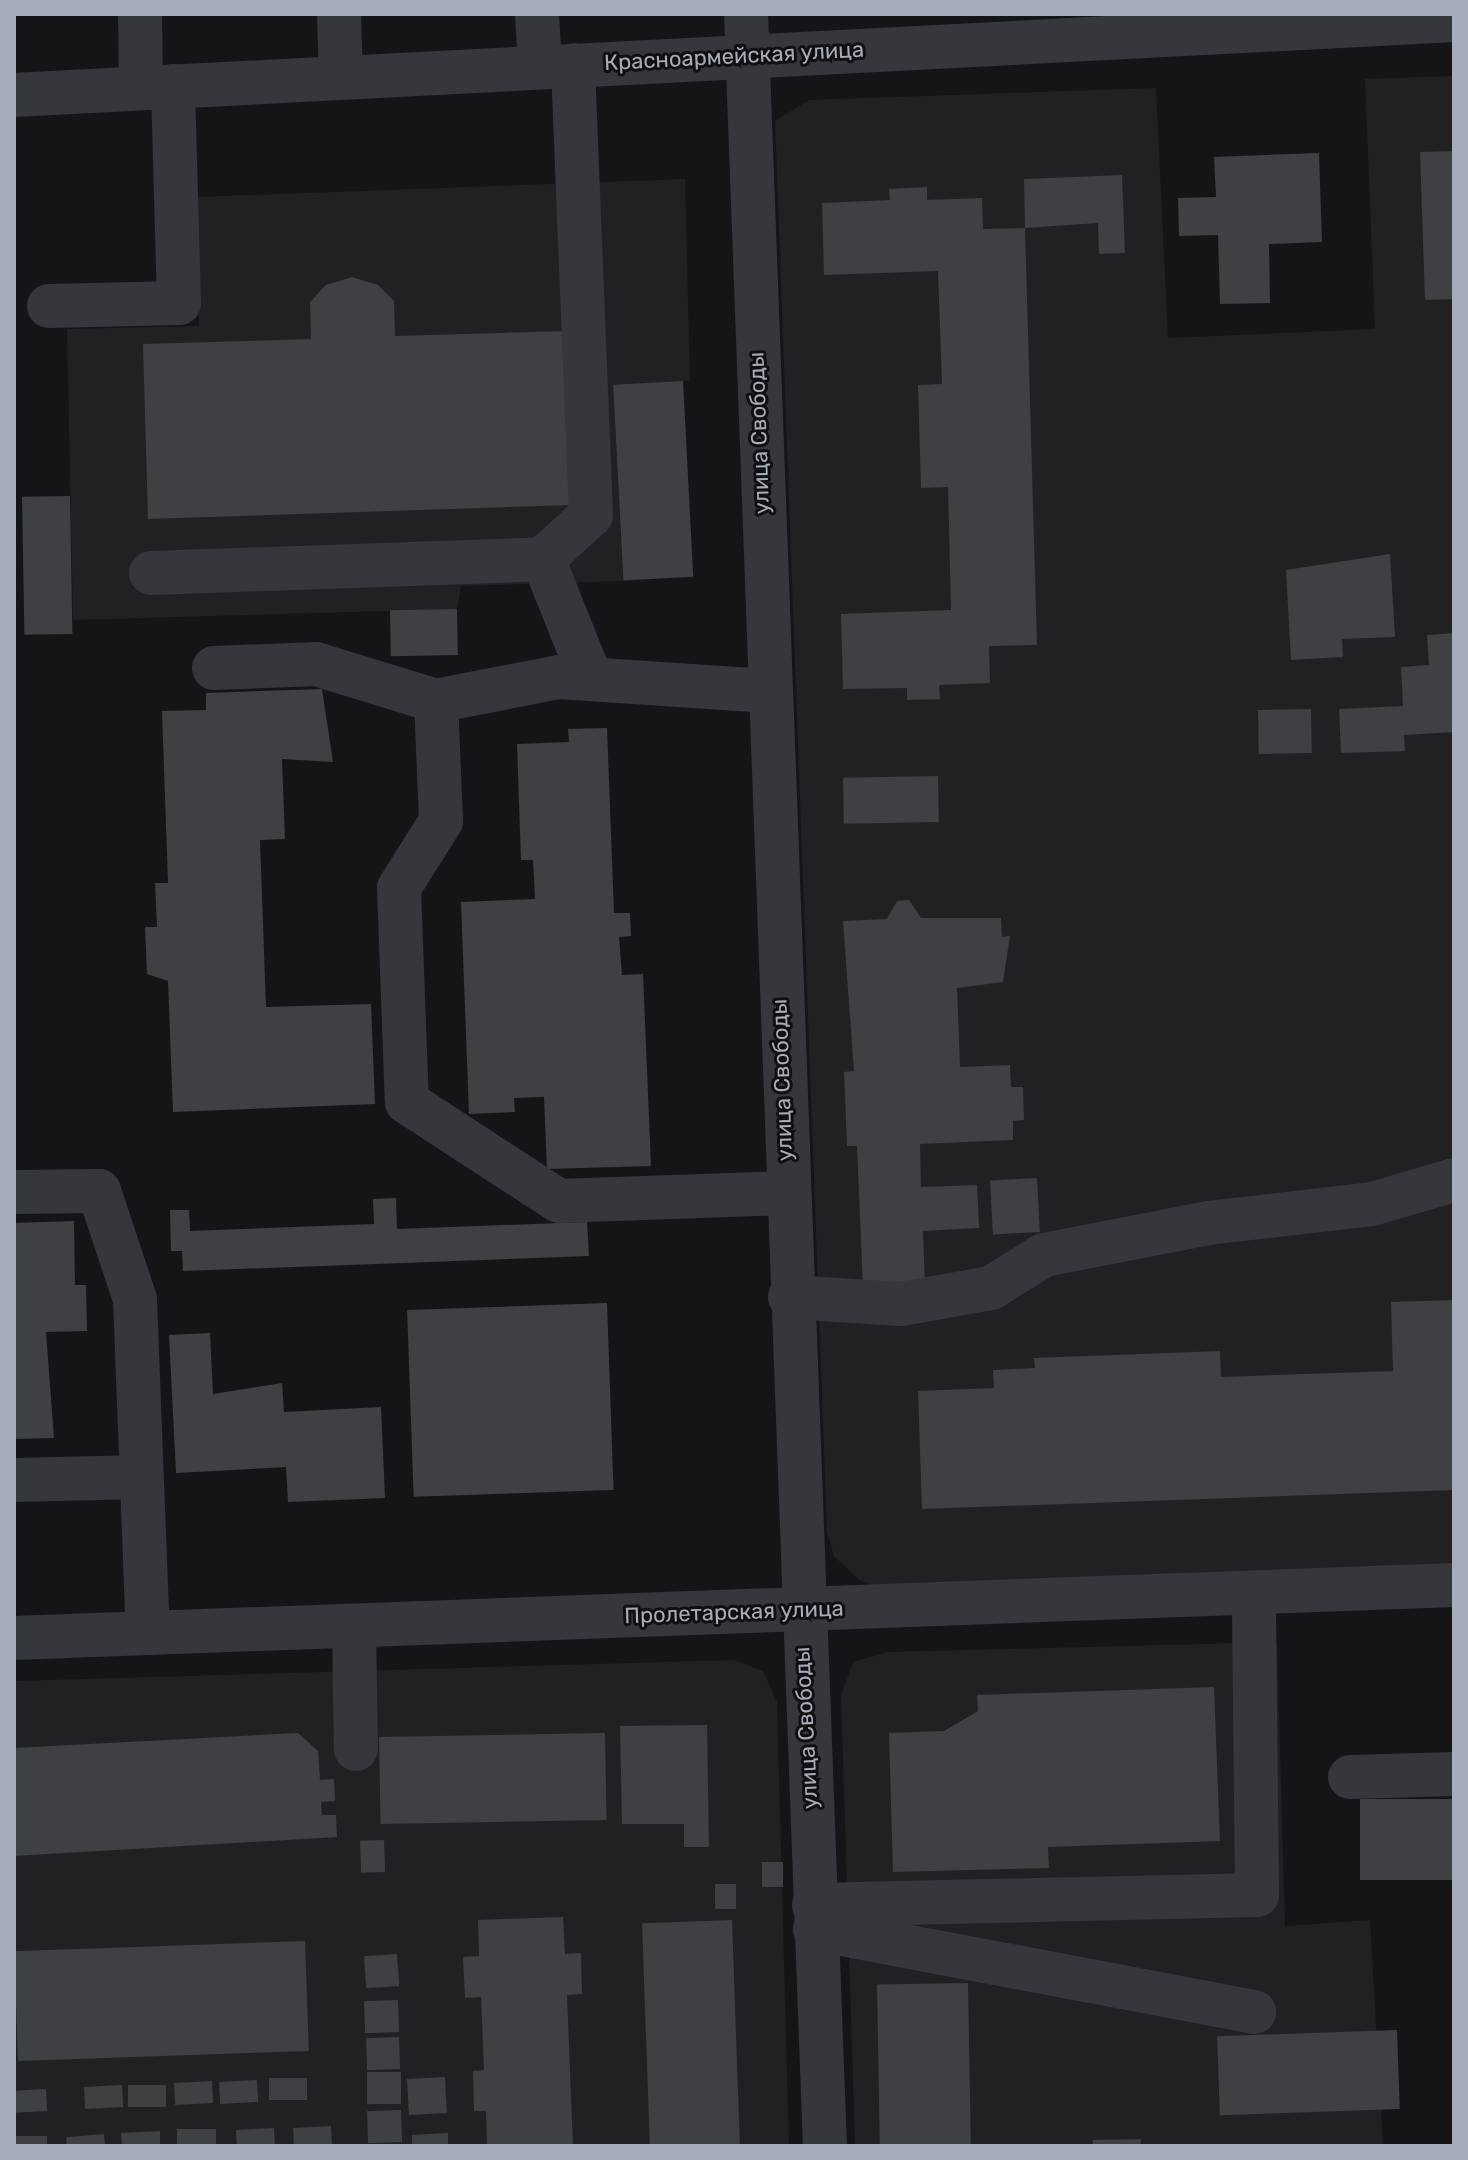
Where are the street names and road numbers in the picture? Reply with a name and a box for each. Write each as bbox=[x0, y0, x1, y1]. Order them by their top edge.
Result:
street label: Красноармейская улица bbox=[603, 36, 865, 76]
street label: улица Свободы bbox=[743, 351, 775, 515]
street label: улица Свободы bbox=[766, 998, 798, 1162]
street label: Пролетарская улица bbox=[624, 1595, 844, 1629]
street label: улица Свободы bbox=[789, 1646, 823, 1810]

